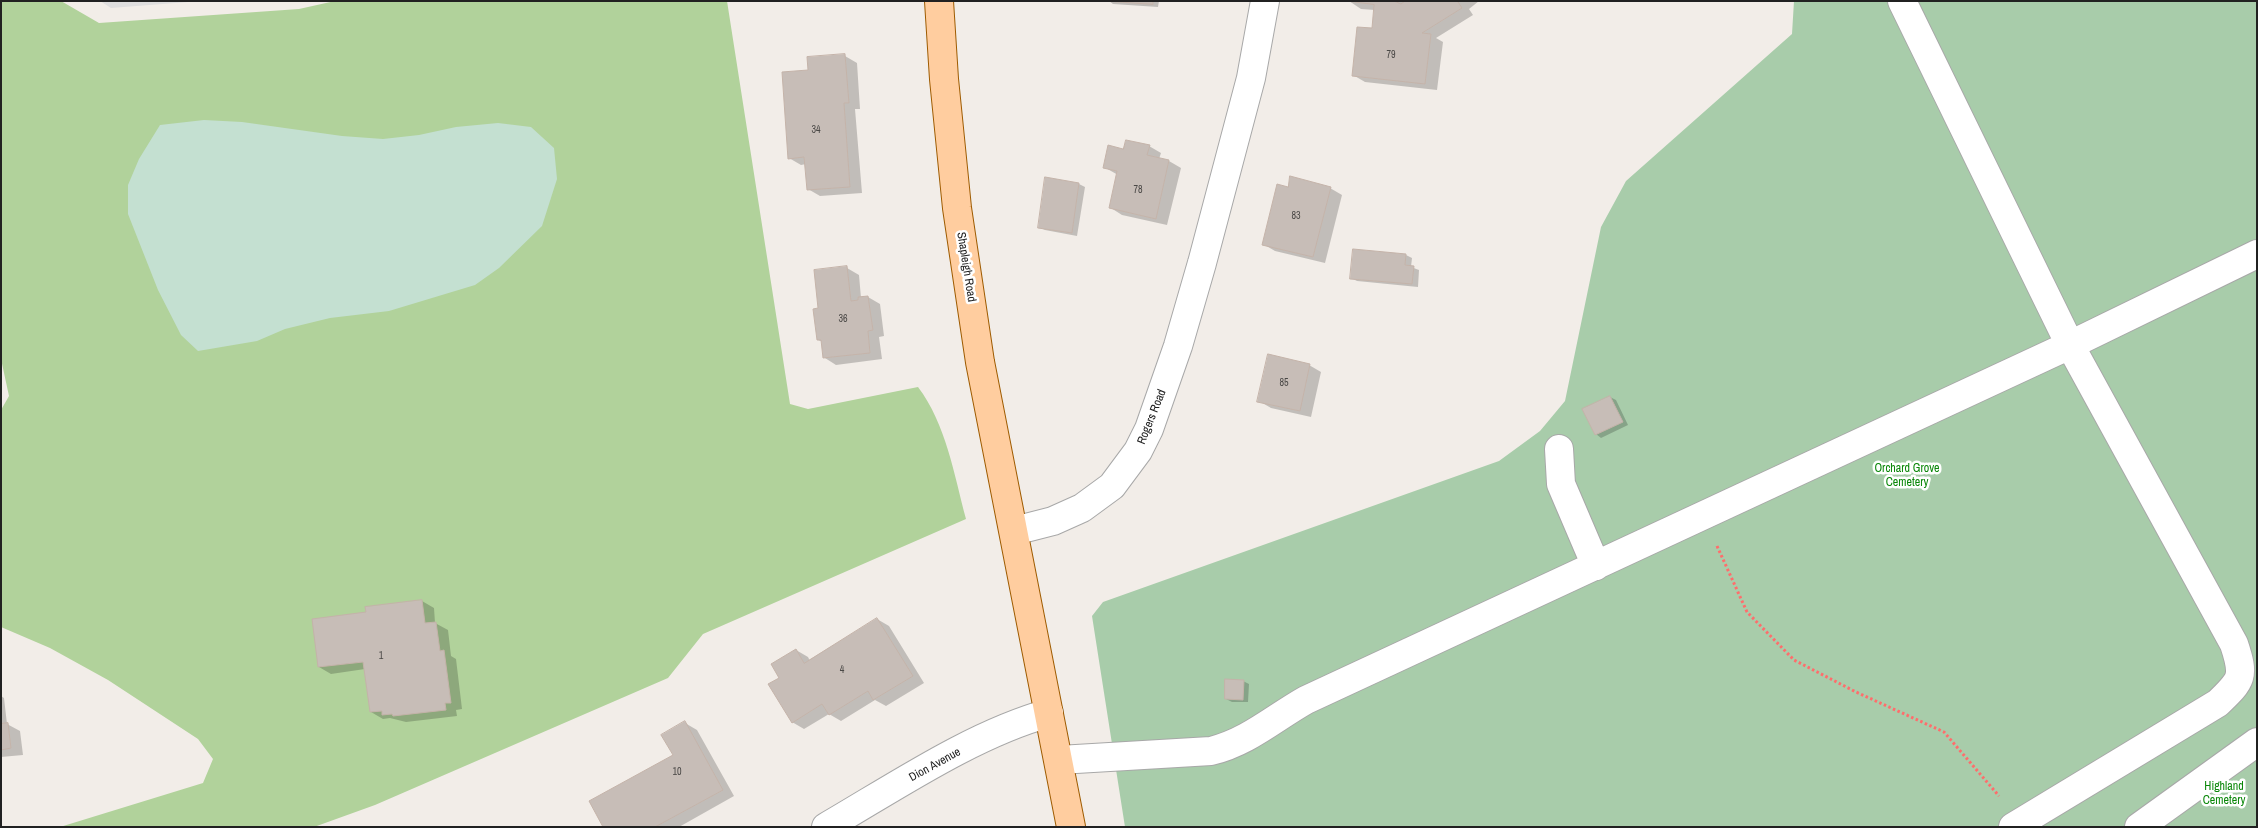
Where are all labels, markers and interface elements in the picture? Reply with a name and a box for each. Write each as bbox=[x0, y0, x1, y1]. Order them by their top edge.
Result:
house number: 79 bbox=[1386, 49, 1396, 61]
house number: 34 bbox=[811, 124, 821, 136]
house number: 78 bbox=[1133, 184, 1143, 196]
house number: 83 bbox=[1291, 210, 1301, 222]
street label: Shapleigh Road bbox=[953, 231, 979, 303]
house number: 36 bbox=[838, 313, 848, 325]
house number: 85 bbox=[1279, 377, 1289, 389]
street label: Rogers Road bbox=[1134, 387, 1170, 447]
park label: Orchard Grove Cemetery bbox=[1874, 462, 1940, 490]
house number: 1 bbox=[379, 650, 383, 662]
house number: 4 bbox=[840, 664, 844, 676]
street label: Dion Avenue bbox=[907, 745, 963, 785]
house number: 10 bbox=[672, 766, 682, 778]
park label: Highland Cemetery bbox=[2203, 780, 2245, 808]

